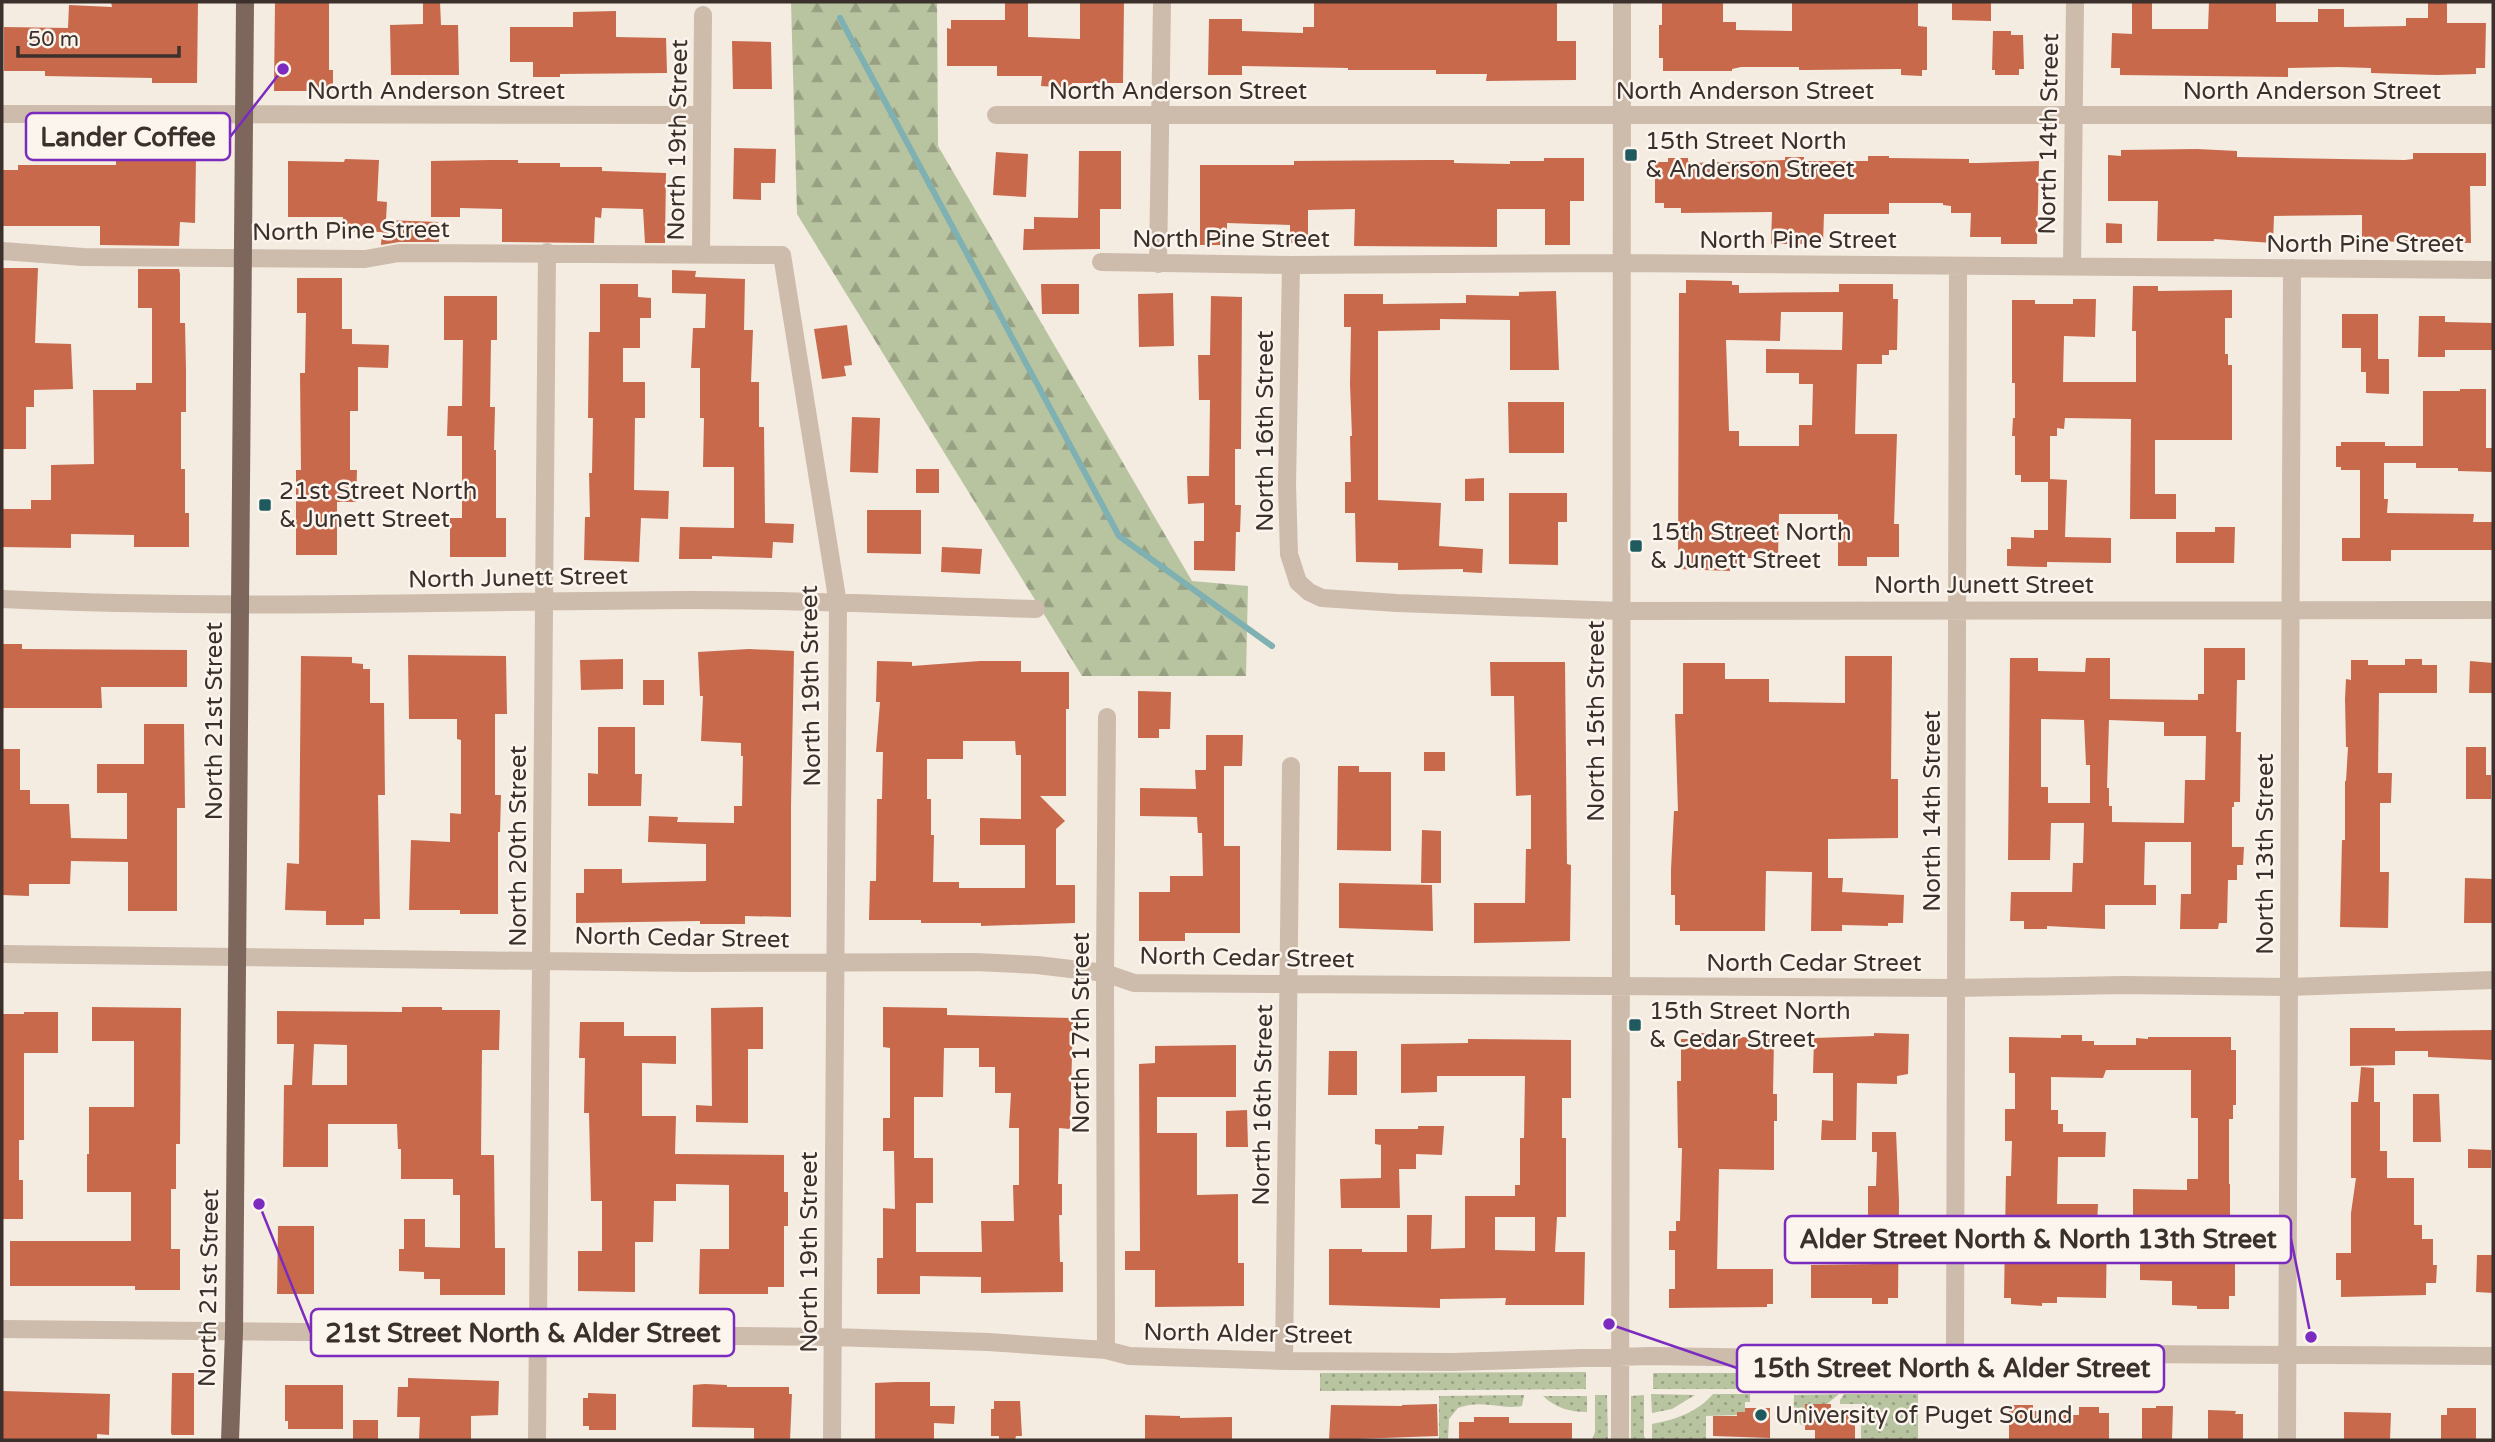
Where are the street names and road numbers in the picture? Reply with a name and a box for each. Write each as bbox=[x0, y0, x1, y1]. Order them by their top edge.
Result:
street label: North 14th Street bbox=[2033, 33, 2065, 235]
street label: North 19th Street bbox=[662, 39, 694, 241]
street label: North Anderson Street bbox=[307, 77, 565, 106]
street label: North Anderson Street bbox=[1049, 77, 1307, 106]
street label: North Anderson Street bbox=[1616, 77, 1874, 106]
street label: North Anderson Street bbox=[2183, 77, 2441, 106]
street label: North Pine Street bbox=[252, 215, 450, 247]
street label: North Pine Street bbox=[1132, 225, 1330, 254]
street label: North Pine Street bbox=[1699, 226, 1897, 255]
street label: North Pine Street bbox=[2266, 230, 2464, 259]
street label: North 16th Street bbox=[1251, 330, 1280, 532]
street label: North Junett Street bbox=[408, 562, 628, 594]
street label: North Junett Street bbox=[1874, 571, 2094, 600]
street label: North 19th Street bbox=[795, 585, 827, 787]
street label: North 15th Street bbox=[1582, 620, 1611, 822]
street label: North 21st Street bbox=[200, 622, 229, 820]
street label: North 14th Street bbox=[1918, 710, 1947, 912]
street label: North 20th Street bbox=[504, 745, 533, 947]
street label: North 13th Street bbox=[2251, 753, 2280, 955]
street label: North Cedar Street bbox=[574, 922, 790, 954]
street label: North 17th Street bbox=[1067, 932, 1096, 1134]
street label: North Cedar Street bbox=[1139, 942, 1355, 974]
street label: North Cedar Street bbox=[1706, 949, 1922, 978]
street label: North 16th Street bbox=[1247, 1004, 1279, 1206]
street label: North 19th Street bbox=[795, 1151, 824, 1353]
street label: North 21st Street bbox=[193, 1189, 225, 1387]
street label: North Alder Street bbox=[1143, 1318, 1353, 1350]

